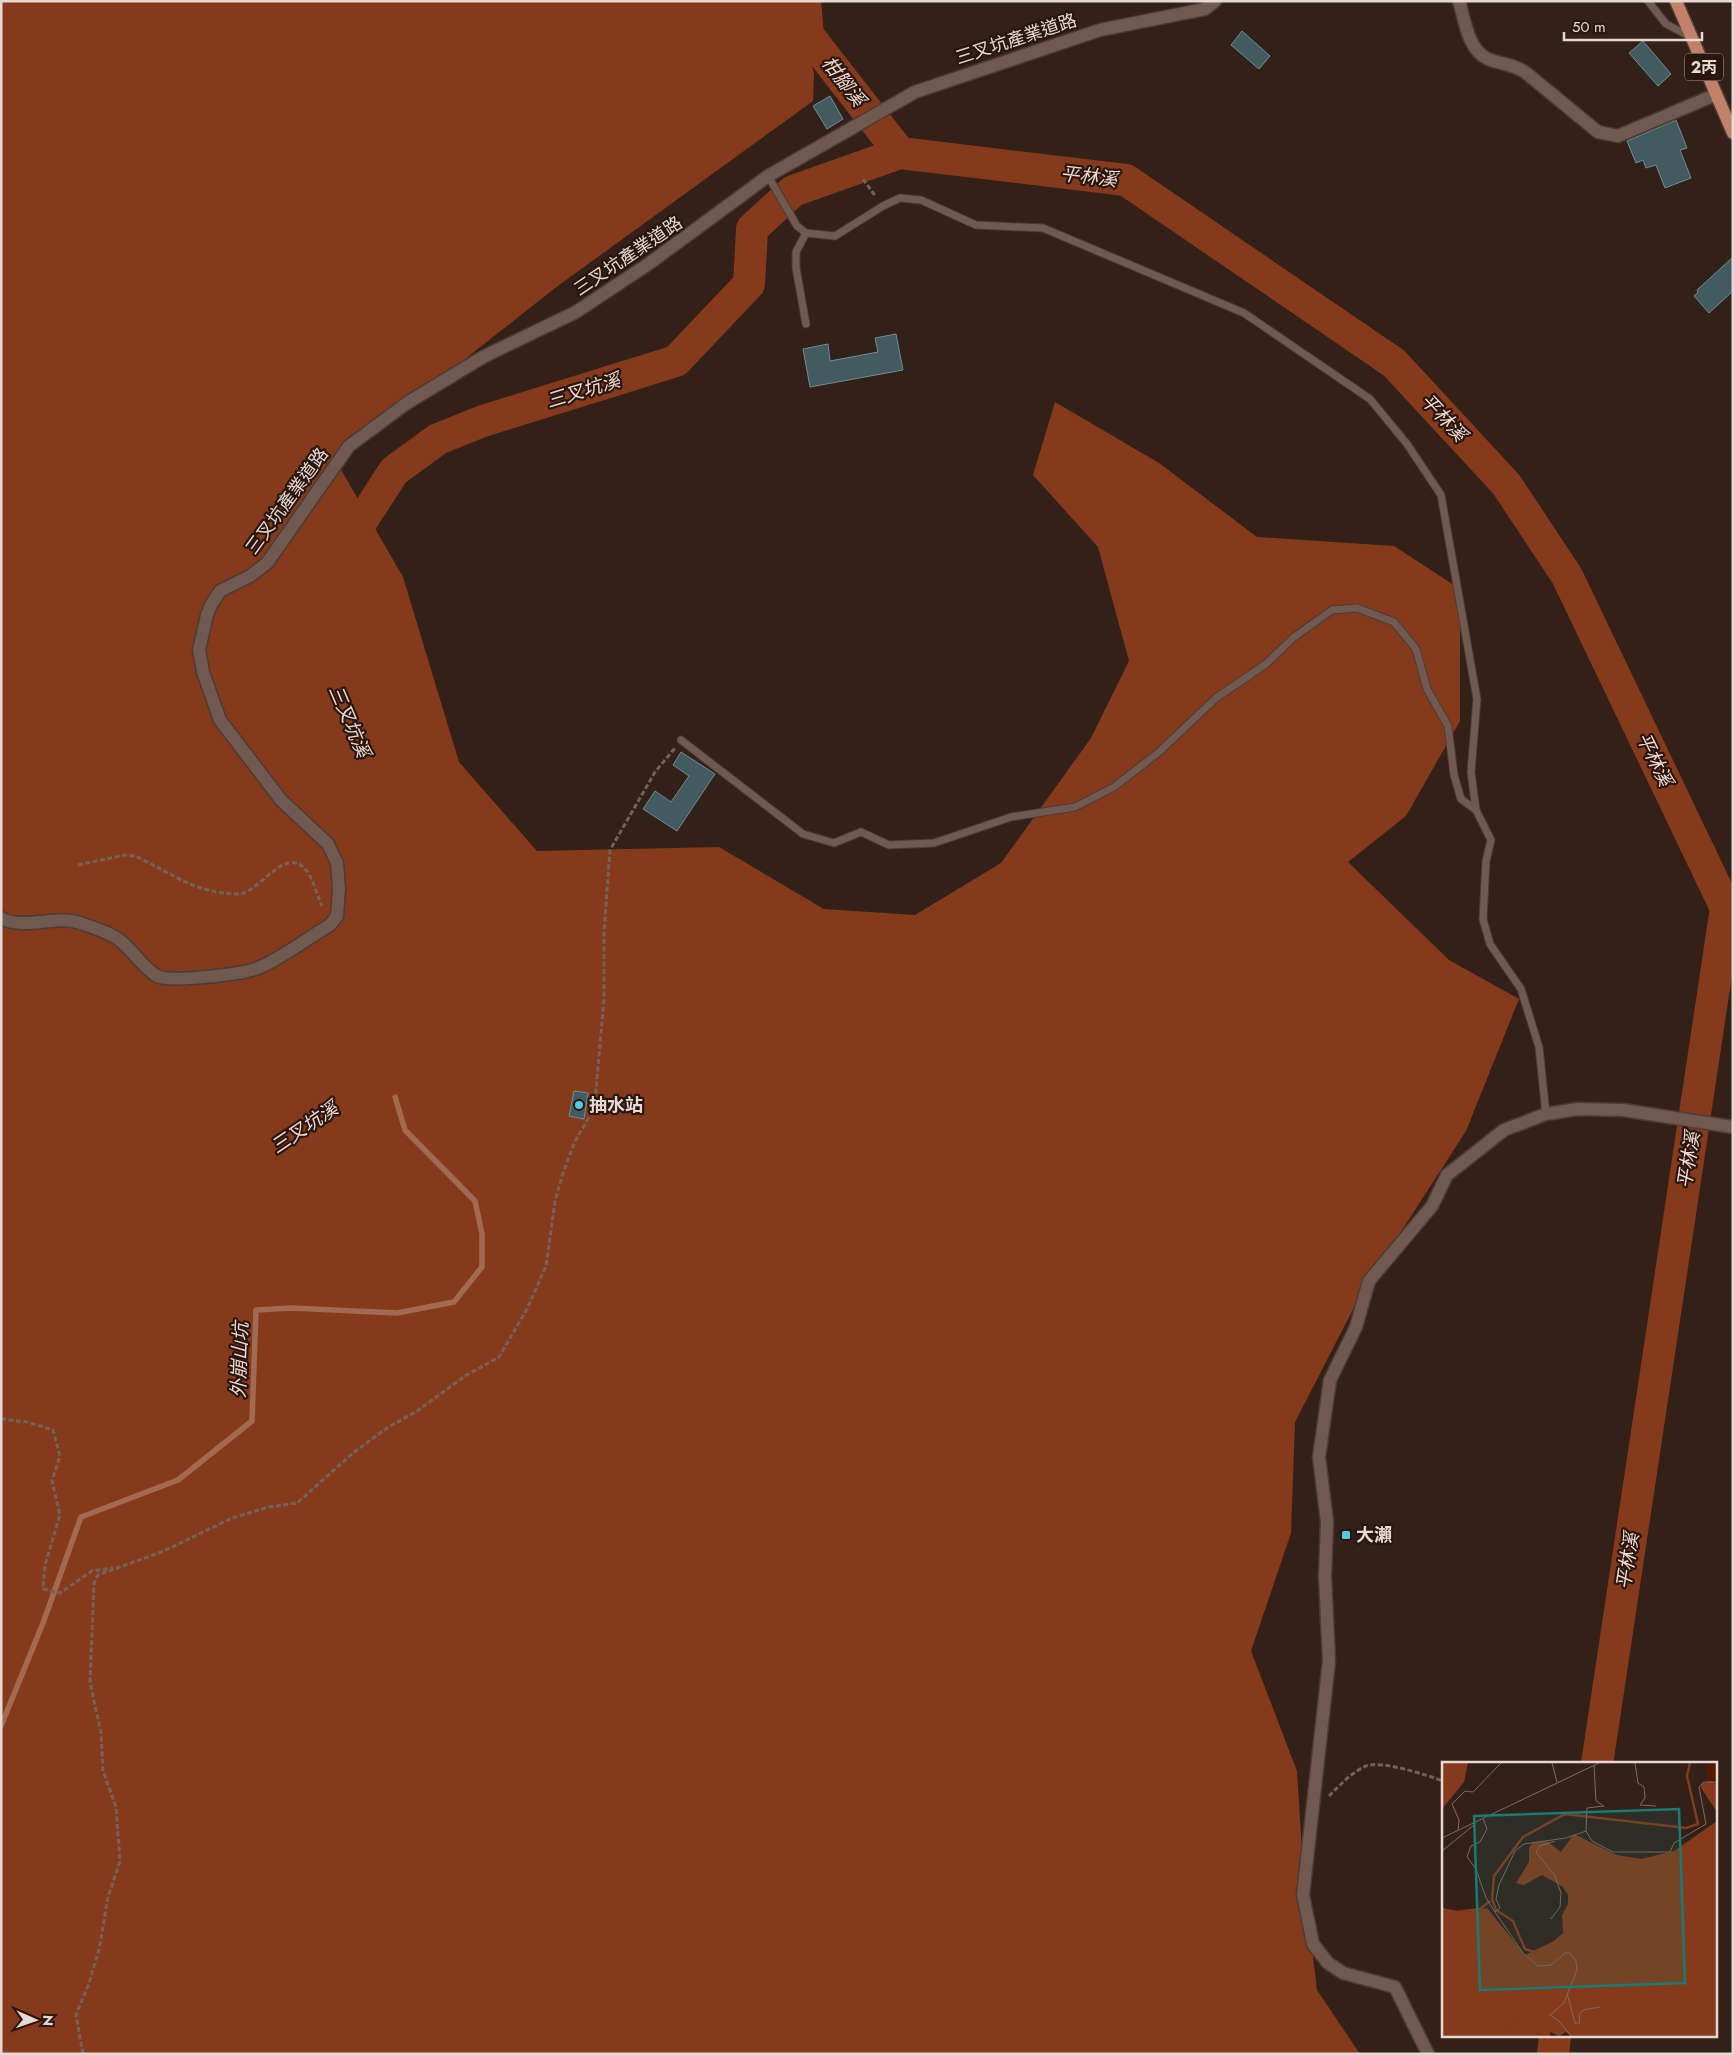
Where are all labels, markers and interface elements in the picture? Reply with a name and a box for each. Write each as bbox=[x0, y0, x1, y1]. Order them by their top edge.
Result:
street label: 三叉坑產業道路 bbox=[952, 7, 1080, 71]
scale bar bbox=[1564, 10, 1702, 42]
text: 50 m bbox=[1572, 16, 1606, 38]
water label: 柑腳溪 bbox=[815, 51, 874, 114]
road number: 2丙 bbox=[1685, 54, 1723, 80]
water label: 平林溪 bbox=[1059, 160, 1122, 194]
street label: 三叉坑產業道路 bbox=[569, 210, 687, 302]
water label: 三叉坑溪 bbox=[543, 366, 626, 415]
water label: 平林溪 bbox=[1414, 387, 1475, 450]
street label: 三叉坑產業道路 bbox=[239, 442, 335, 560]
water label: 三叉坑溪 bbox=[322, 681, 378, 764]
water label: 平林溪 bbox=[1630, 728, 1680, 793]
place label: 抽水站 bbox=[589, 1092, 643, 1118]
water label: 三叉坑溪 bbox=[265, 1093, 346, 1160]
marker: 抽水站 bbox=[573, 1099, 585, 1111]
water label: 平林溪 bbox=[1671, 1127, 1707, 1190]
water label: 外崩山坑 bbox=[225, 1319, 254, 1398]
place label: 大瀨 bbox=[1356, 1522, 1392, 1548]
water label: 平林溪 bbox=[1610, 1528, 1646, 1591]
marker: 大瀨 bbox=[1340, 1529, 1352, 1541]
inset map bbox=[1442, 1762, 1716, 2038]
north arrow bbox=[10, 1995, 60, 2045]
text: N bbox=[38, 2015, 58, 2026]

